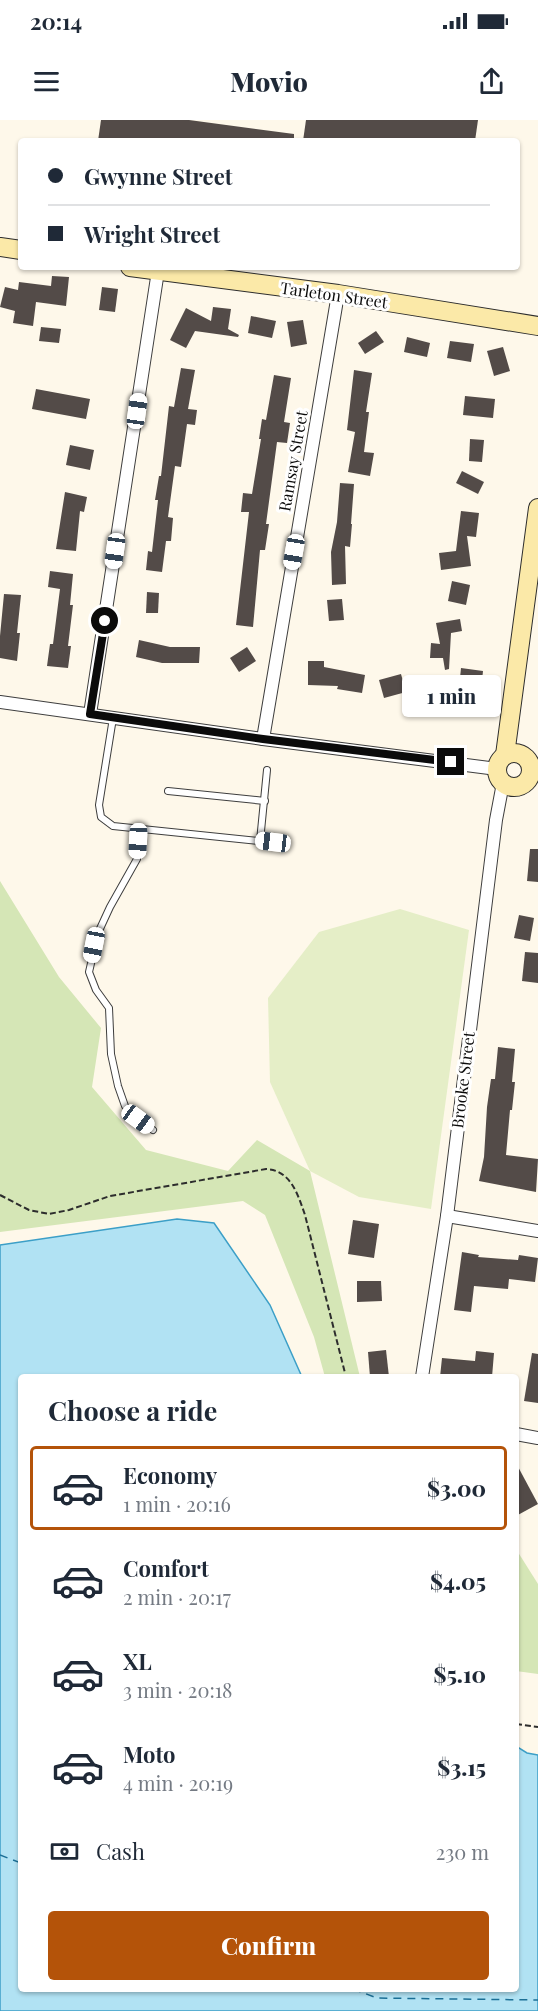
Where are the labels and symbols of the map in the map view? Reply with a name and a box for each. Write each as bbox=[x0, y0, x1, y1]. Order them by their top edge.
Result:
street label: Tarleton Street bbox=[279, 277, 389, 312]
car bbox=[126, 392, 148, 430]
street label: Ramsay Street bbox=[273, 408, 312, 513]
car bbox=[104, 532, 126, 570]
car bbox=[282, 533, 306, 571]
route start bbox=[91, 607, 118, 634]
callout: 1 min bbox=[402, 675, 500, 717]
route end bbox=[437, 748, 464, 775]
car bbox=[128, 823, 148, 859]
car bbox=[254, 831, 292, 853]
car bbox=[82, 926, 106, 964]
street label: Brooke Street bbox=[446, 1030, 479, 1130]
car bbox=[118, 1101, 158, 1137]

